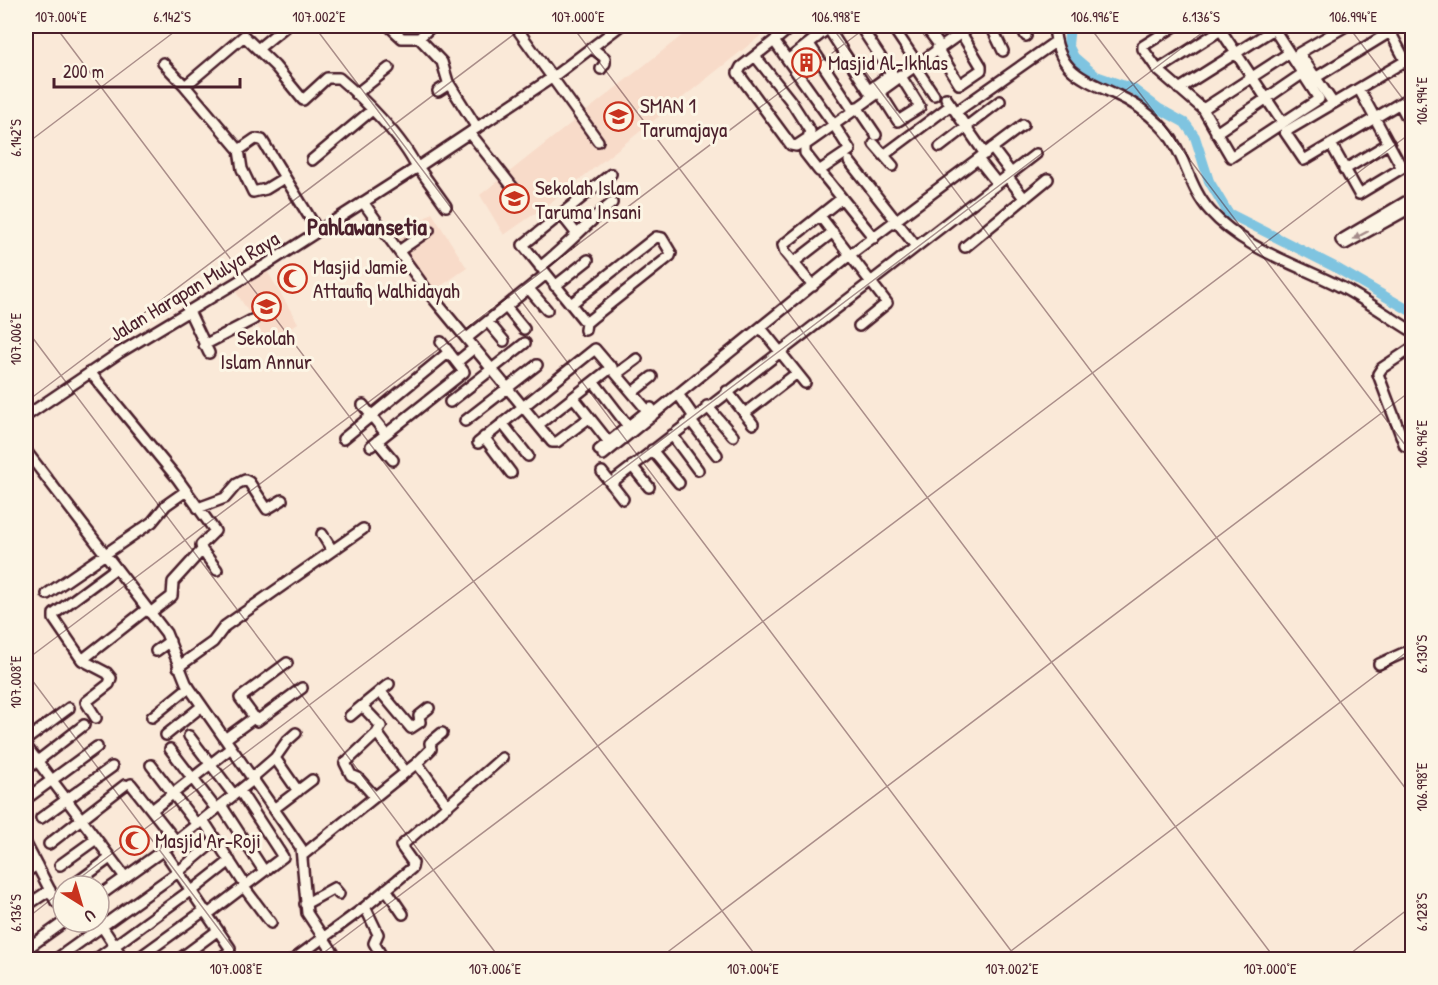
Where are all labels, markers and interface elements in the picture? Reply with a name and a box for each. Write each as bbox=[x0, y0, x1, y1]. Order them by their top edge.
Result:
text: 107.004°E bbox=[35, 6, 87, 27]
text: 6.142°S bbox=[153, 6, 191, 27]
text: 107.002°E bbox=[292, 6, 346, 27]
text: 107.000°E bbox=[551, 6, 605, 27]
text: 106.998°E bbox=[812, 6, 861, 27]
text: 106.996°E bbox=[1071, 6, 1120, 27]
text: 6.136°S bbox=[1182, 6, 1220, 27]
text: 106.994°E bbox=[1329, 6, 1377, 27]
building icon: Masjid Al-Ikhlas bbox=[791, 46, 823, 78]
place label: Masjid Al-Ikhlas bbox=[828, 48, 948, 77]
scale bar bbox=[54, 51, 240, 89]
text: 200 m bbox=[63, 59, 104, 84]
text: 106.994°E bbox=[1411, 77, 1432, 125]
place label: SMAN 1 Tarumajaya bbox=[640, 91, 727, 144]
school or university icon: SMAN 1 Tarumajaya bbox=[603, 101, 635, 133]
text: 6.142°S bbox=[5, 119, 26, 157]
place label: Sekolah Islam Taruma Insani bbox=[535, 173, 642, 226]
school or university icon: Sekolah Islam Taruma Insani bbox=[498, 183, 530, 215]
district label: Pahlawansetia bbox=[307, 210, 428, 242]
street label: Jalan Harapan Mulya Raya bbox=[104, 224, 284, 348]
one-way arrow bbox=[1352, 230, 1369, 240]
place label: Masjid Jamie Attaufiq Walhidayah bbox=[313, 252, 460, 305]
mosque icon: Masjid Jamie Attaufiq Walhidayah bbox=[276, 262, 308, 294]
school or university icon: Sekolah Islam Annur bbox=[250, 290, 282, 322]
text: 107.006°E bbox=[5, 312, 26, 365]
place label: Sekolah Islam Annur bbox=[220, 323, 312, 376]
text: 106.996°E bbox=[1411, 419, 1432, 468]
text: 6.130°S bbox=[1411, 635, 1432, 673]
text: 107.008°E bbox=[5, 655, 26, 708]
text: 106.998°E bbox=[1411, 762, 1432, 811]
mosque icon: Masjid Ar-Roji bbox=[118, 824, 150, 856]
place label: Masjid Ar-Roji bbox=[155, 826, 261, 855]
north arrow bbox=[51, 874, 111, 934]
text: 6.128°S bbox=[1411, 893, 1432, 931]
text: 6.136°S bbox=[5, 894, 26, 932]
text: U bbox=[80, 905, 100, 928]
text: 107.008°E bbox=[210, 958, 263, 979]
text: 107.006°E bbox=[469, 958, 522, 979]
text: 107.004°E bbox=[727, 958, 779, 979]
text: 107.002°E bbox=[985, 958, 1039, 979]
text: 107.000°E bbox=[1243, 958, 1297, 979]

